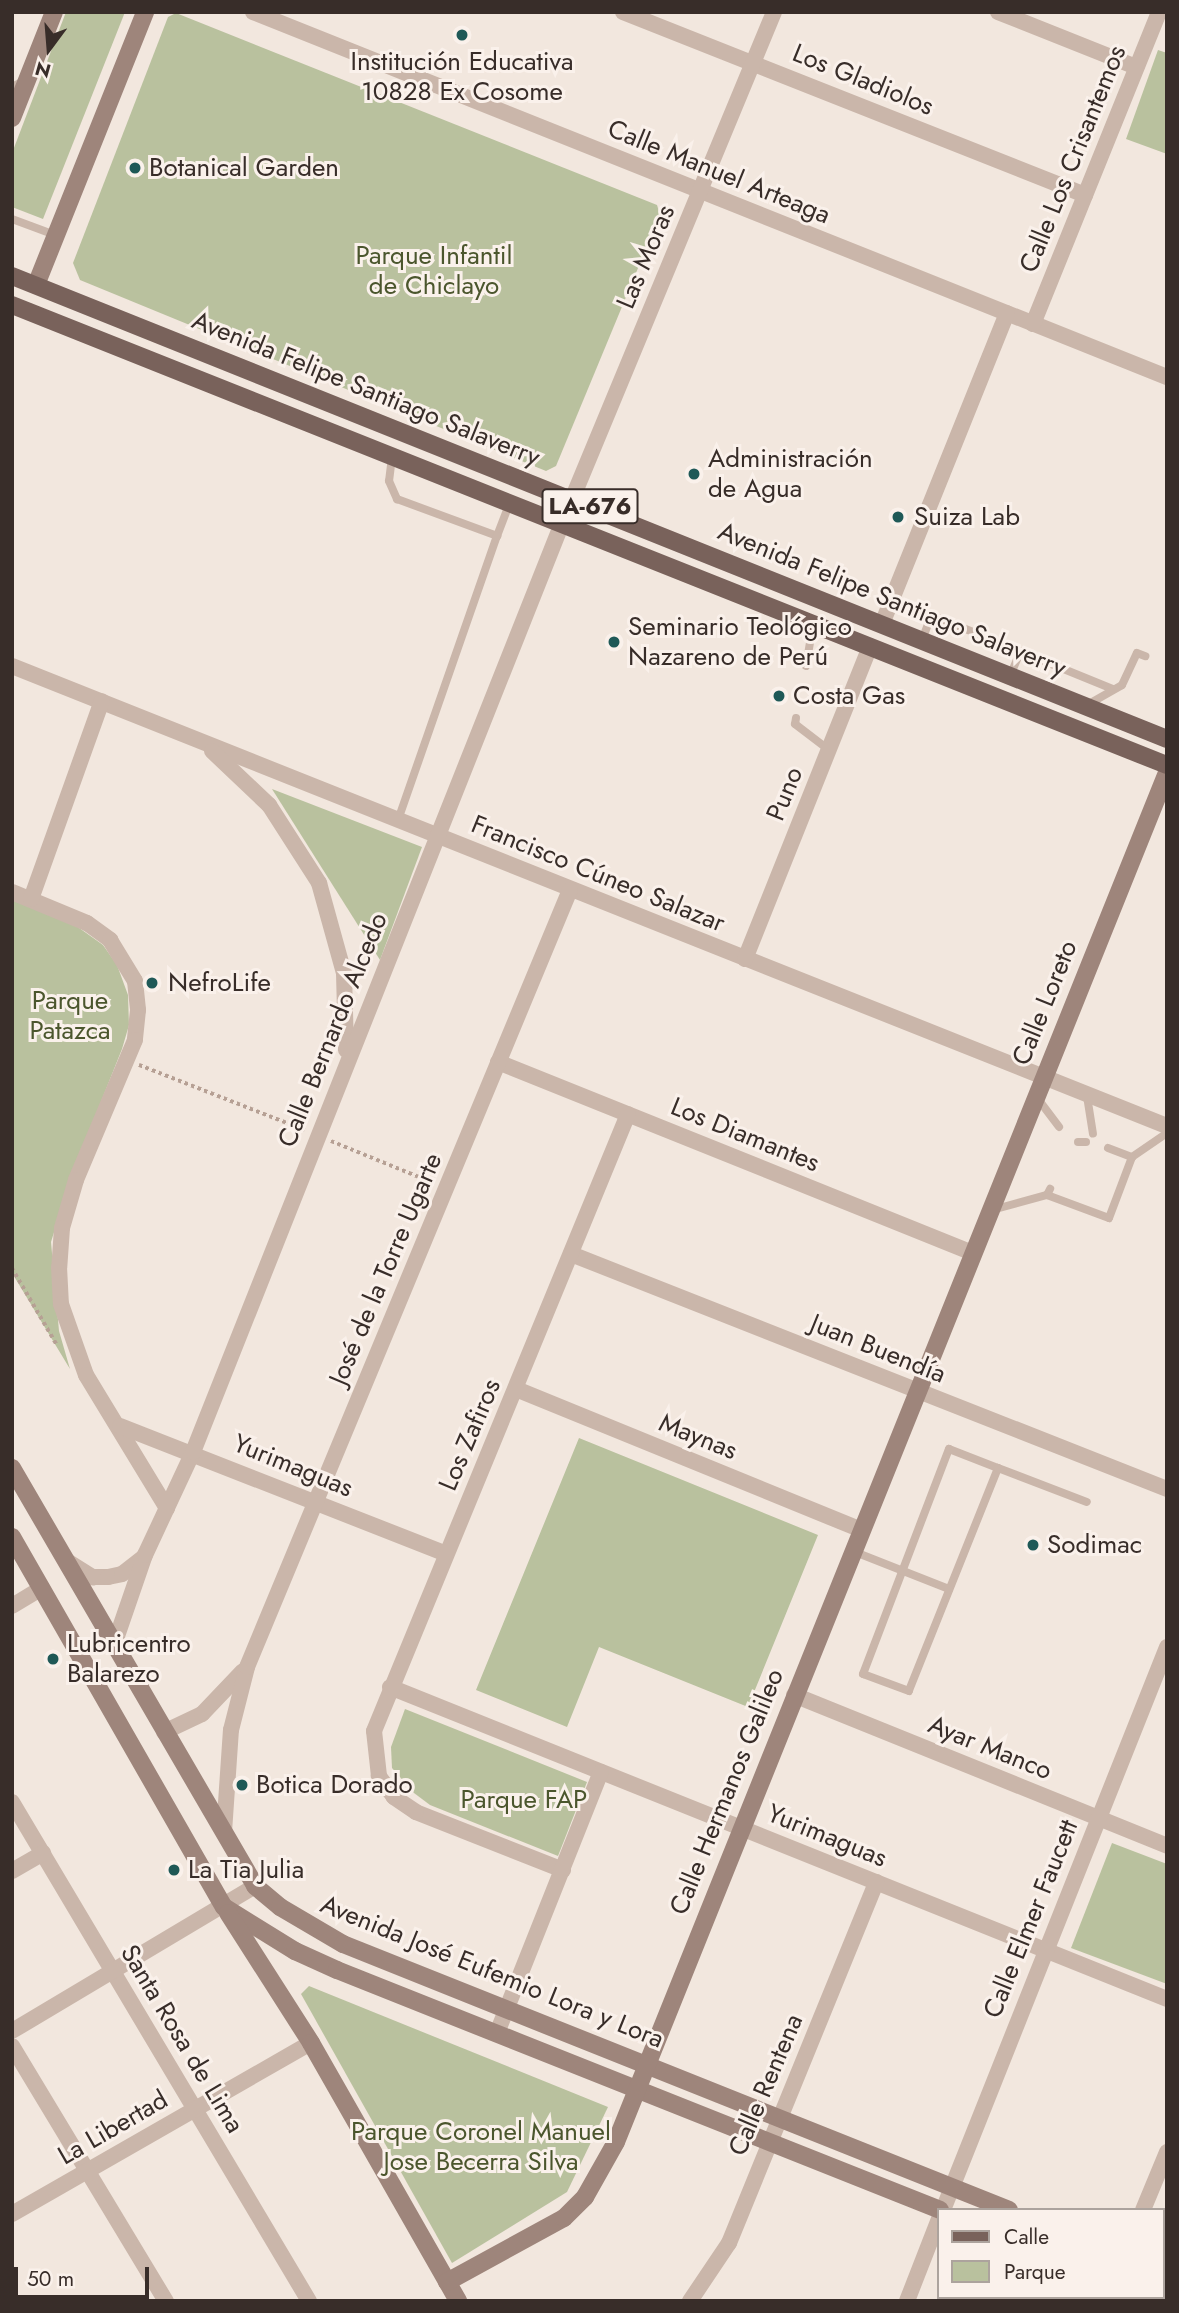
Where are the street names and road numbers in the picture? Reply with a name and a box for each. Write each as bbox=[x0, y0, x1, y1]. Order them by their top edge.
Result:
street label: Los Gladiolos bbox=[788, 38, 938, 122]
street label: Calle Los Crisantemos bbox=[1013, 41, 1133, 277]
street label: Calle Manuel Arteaga bbox=[603, 113, 835, 231]
street label: Las Moras bbox=[610, 200, 682, 314]
street label: Avenida Felipe Santiago Salaverry bbox=[187, 305, 545, 473]
road number: LA-676 bbox=[541, 486, 639, 526]
street label: Avenida Felipe Santiago Salaverry bbox=[713, 516, 1071, 684]
street label: Puno bbox=[760, 763, 810, 825]
street label: Francisco Cúneo Salazar bbox=[467, 809, 729, 939]
street label: Calle Bernardo Alcedo bbox=[272, 908, 394, 1152]
street label: Calle Loreto bbox=[1006, 936, 1084, 1070]
street label: Los Diamantes bbox=[666, 1091, 824, 1179]
street label: José de la Torre Ugarte bbox=[323, 1148, 449, 1390]
street label: Juan Buendía bbox=[806, 1308, 950, 1390]
street label: Los Zafiros bbox=[433, 1374, 507, 1496]
street label: Maynas bbox=[654, 1407, 742, 1467]
street label: Yurimaguas bbox=[229, 1428, 357, 1504]
street label: Calle Hermanos Galileo bbox=[663, 1665, 791, 1919]
street label: Ayar Manco bbox=[924, 1709, 1056, 1787]
street label: Yurimaguas bbox=[763, 1798, 891, 1874]
street label: Calle Elmer Faucett bbox=[977, 1815, 1085, 2023]
street label: Avenida José Eufemio Lora y Lora bbox=[316, 1889, 668, 2055]
street label: Santa Rosa de Lima bbox=[114, 1939, 250, 2139]
street label: Calle Rentena bbox=[722, 2009, 810, 2161]
street label: La Libertad bbox=[53, 2084, 173, 2172]

